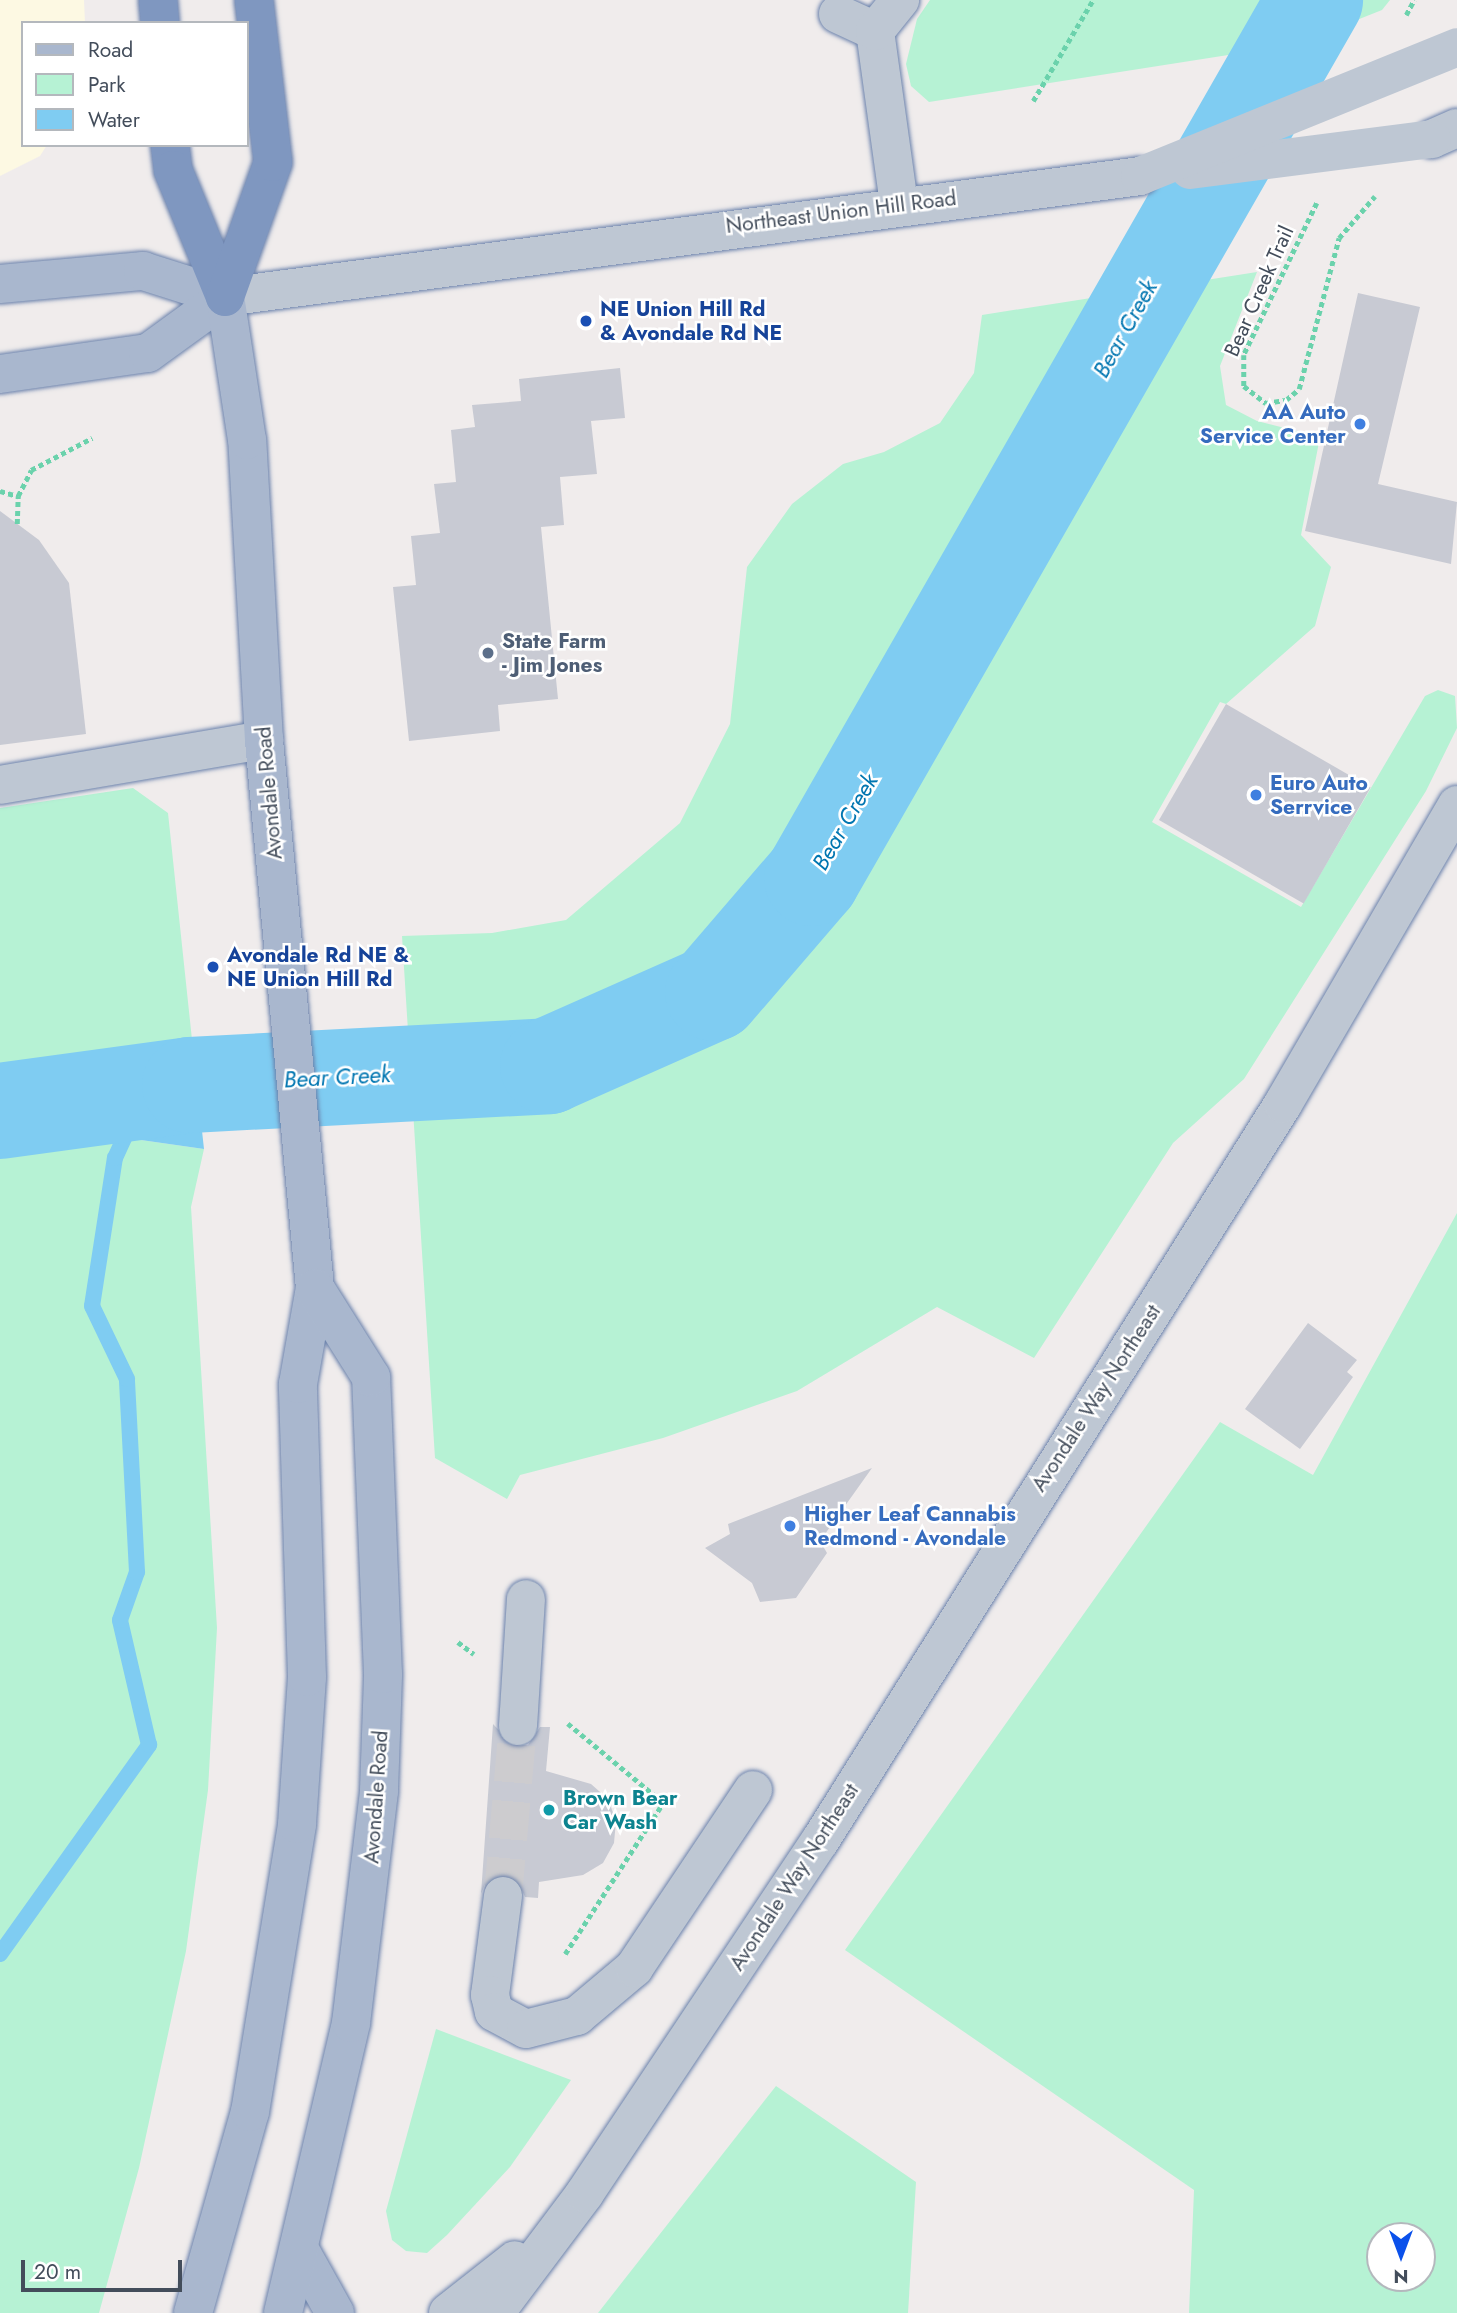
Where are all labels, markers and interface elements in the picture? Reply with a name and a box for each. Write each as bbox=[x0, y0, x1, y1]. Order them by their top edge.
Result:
legend bbox=[21, 21, 248, 147]
text: Road bbox=[88, 35, 133, 65]
text: Park bbox=[88, 70, 125, 100]
text: Water bbox=[88, 105, 140, 135]
street label: Northeast Union Hill Road bbox=[724, 185, 958, 239]
street label: Bear Creek Trail bbox=[1219, 222, 1299, 360]
water label: Bear Creek bbox=[1087, 276, 1163, 382]
place label: NE Union Hill Rd & Avondale Rd NE bbox=[600, 296, 782, 346]
marker: NE Union Hill Rd & Avondale Rd NE bbox=[578, 313, 594, 329]
place label: AA Auto Service Center bbox=[1200, 399, 1346, 449]
marker: AA Auto Service Center bbox=[1352, 416, 1368, 432]
place label: State Farm - Jim Jones bbox=[502, 628, 606, 678]
marker: State Farm - Jim Jones bbox=[480, 645, 496, 661]
street label: Avondale Road bbox=[251, 725, 287, 861]
water label: Bear Creek bbox=[806, 769, 884, 875]
place label: Euro Auto Serrvice bbox=[1270, 770, 1368, 820]
marker: Euro Auto Serrvice bbox=[1248, 787, 1264, 803]
place label: Avondale Rd NE & NE Union Hill Rd bbox=[227, 942, 409, 992]
marker: Avondale Rd NE & NE Union Hill Rd bbox=[205, 959, 221, 975]
water label: Bear Creek bbox=[283, 1060, 391, 1094]
street label: Avondale Way Northeast bbox=[1026, 1300, 1166, 1496]
place label: Higher Leaf Cannabis Redmond - Avondale bbox=[804, 1501, 1016, 1551]
marker: Higher Leaf Cannabis Redmond - Avondale bbox=[782, 1518, 798, 1534]
street label: Avondale Road bbox=[359, 1730, 393, 1864]
street label: Avondale Way Northeast bbox=[724, 1779, 864, 1975]
place label: Brown Bear Car Wash bbox=[563, 1785, 678, 1835]
marker: Brown Bear Car Wash bbox=[541, 1802, 557, 1818]
north arrow bbox=[1366, 2222, 1436, 2292]
scale bar bbox=[24, 2246, 186, 2290]
text: 20 m bbox=[34, 2257, 81, 2287]
text: N bbox=[1393, 2263, 1409, 2290]

